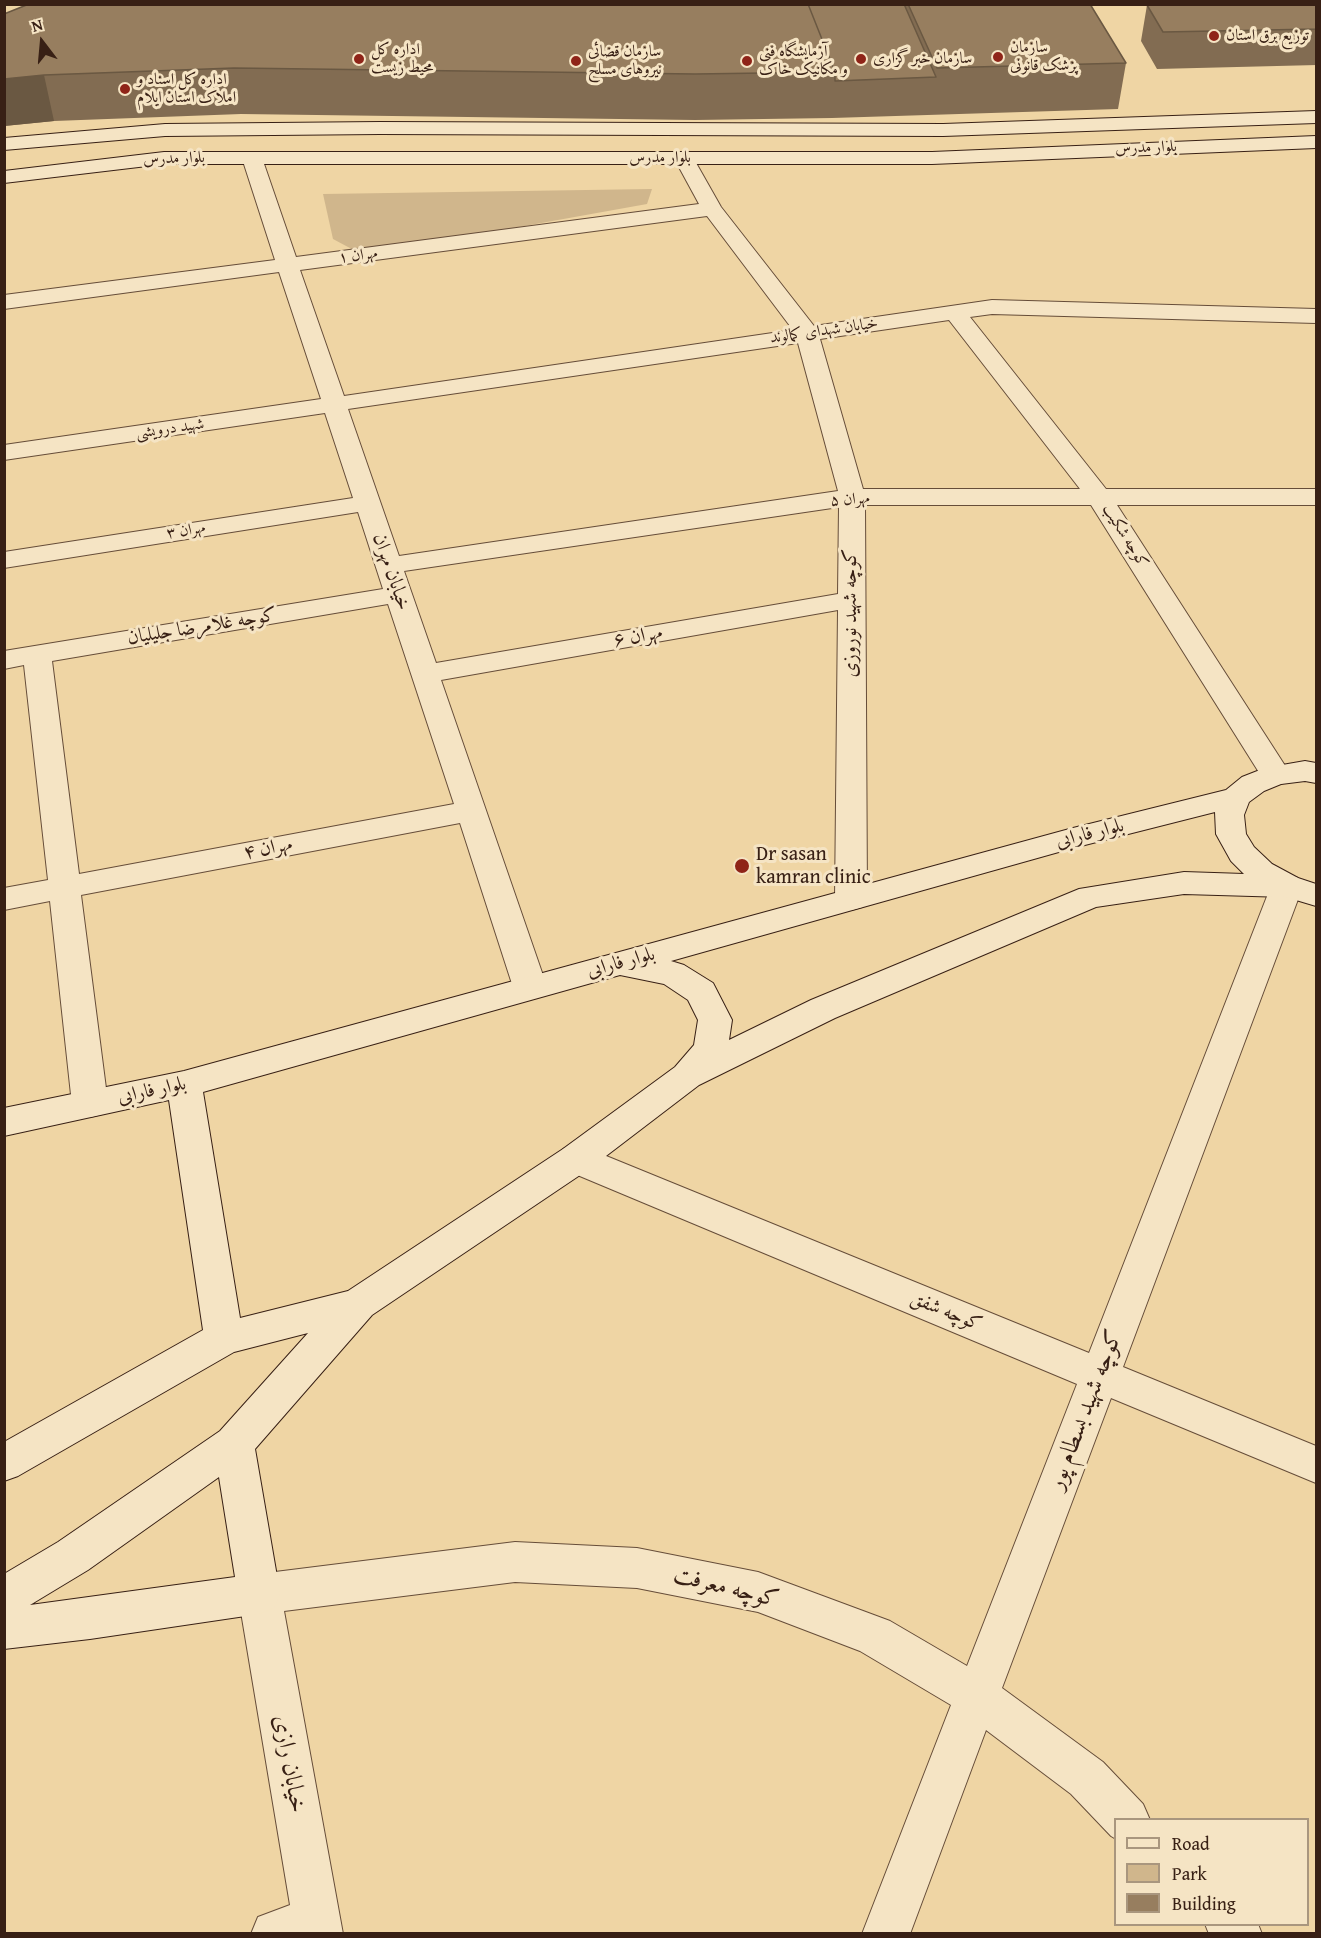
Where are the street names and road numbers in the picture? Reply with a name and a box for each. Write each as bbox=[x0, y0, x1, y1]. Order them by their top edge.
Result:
street label: بلوار مدرس bbox=[1115, 137, 1177, 159]
street label: بلوار مدرس bbox=[143, 148, 205, 170]
street label: بلوار مدرس bbox=[629, 148, 691, 168]
street label: مهران ۱ bbox=[337, 244, 379, 268]
street label: خیابان شهدای کمالوند bbox=[769, 314, 879, 348]
street label: شهید درویشی bbox=[135, 415, 205, 443]
street label: مهران ۵ bbox=[830, 489, 870, 511]
street label: کوچه شکیب bbox=[1098, 500, 1152, 572]
street label: مهران ۳ bbox=[165, 518, 207, 544]
street label: خیابان مهران bbox=[367, 530, 415, 614]
street label: کوچه شهید نوروزی bbox=[839, 549, 863, 677]
street label: کوچه غلامرضا جلیلیان bbox=[126, 603, 278, 651]
street label: مهران ۶ bbox=[612, 621, 664, 653]
street label: بلوار فارابی bbox=[1053, 814, 1127, 854]
street label: مهران ۴ bbox=[242, 833, 294, 865]
street label: بلوار فارابی bbox=[584, 942, 658, 984]
street label: بلوار فارابی bbox=[116, 1072, 188, 1110]
street label: کوچه شفق bbox=[907, 1287, 985, 1337]
street label: کوچه شهید بسطام پور bbox=[1042, 1326, 1130, 1494]
street label: کوچه معرفت bbox=[670, 1561, 782, 1615]
street label: خیابان رازی bbox=[266, 1713, 312, 1815]

